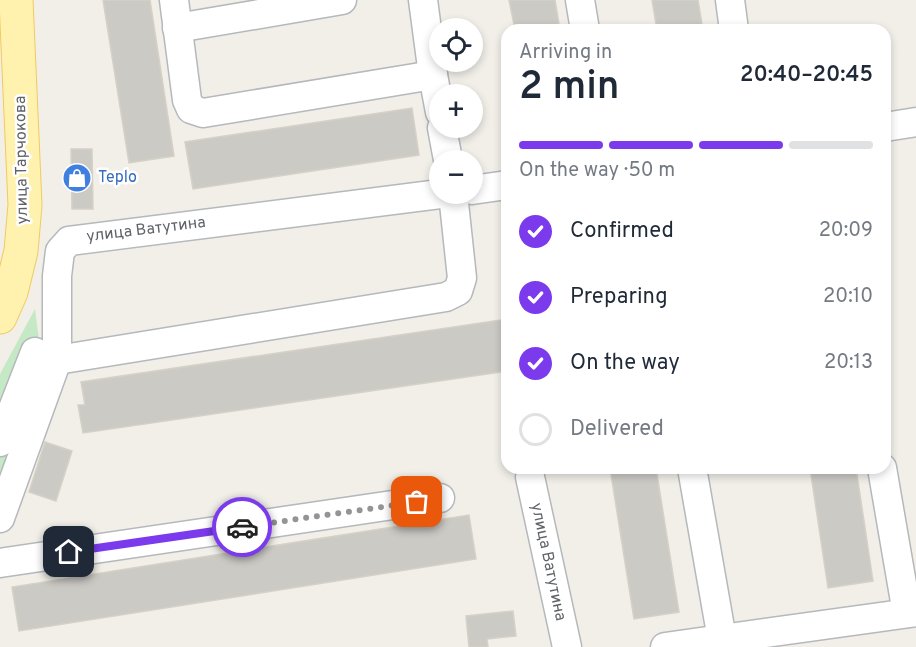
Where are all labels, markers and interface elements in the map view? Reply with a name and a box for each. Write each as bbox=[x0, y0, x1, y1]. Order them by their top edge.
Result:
map controls bbox=[429, 18, 483, 204]
button: locate bbox=[429, 18, 483, 72]
text: Arriving in bbox=[519, 40, 612, 66]
text: 20:40–20:45 bbox=[740, 62, 873, 89]
text: 2 min bbox=[519, 64, 620, 113]
button: + bbox=[429, 84, 483, 138]
street label: улица Тарчокова bbox=[11, 95, 33, 225]
button: − bbox=[429, 150, 483, 204]
text: On the way · 50 m bbox=[519, 158, 675, 184]
shop icon: Teplo bbox=[61, 162, 93, 194]
place label: Teplo bbox=[98, 168, 137, 188]
street label: улица Ватутина bbox=[85, 213, 207, 247]
icon: check bbox=[519, 215, 552, 248]
text: Confirmed bbox=[570, 218, 674, 245]
text: 20:09 bbox=[819, 218, 873, 244]
icon: check bbox=[519, 281, 552, 314]
text: Preparing bbox=[570, 284, 668, 311]
text: 20:10 bbox=[823, 284, 873, 310]
icon: check bbox=[519, 347, 552, 380]
text: On the way bbox=[570, 350, 680, 377]
text: 20:13 bbox=[824, 350, 873, 376]
text: Delivered bbox=[570, 416, 664, 443]
pin bbox=[391, 476, 442, 527]
icon: bag bbox=[400, 485, 433, 518]
courier bbox=[212, 497, 272, 557]
street label: улица Ватутина bbox=[526, 501, 570, 623]
icon: car bbox=[226, 511, 259, 544]
pin bbox=[43, 526, 94, 577]
icon: home bbox=[52, 535, 85, 568]

